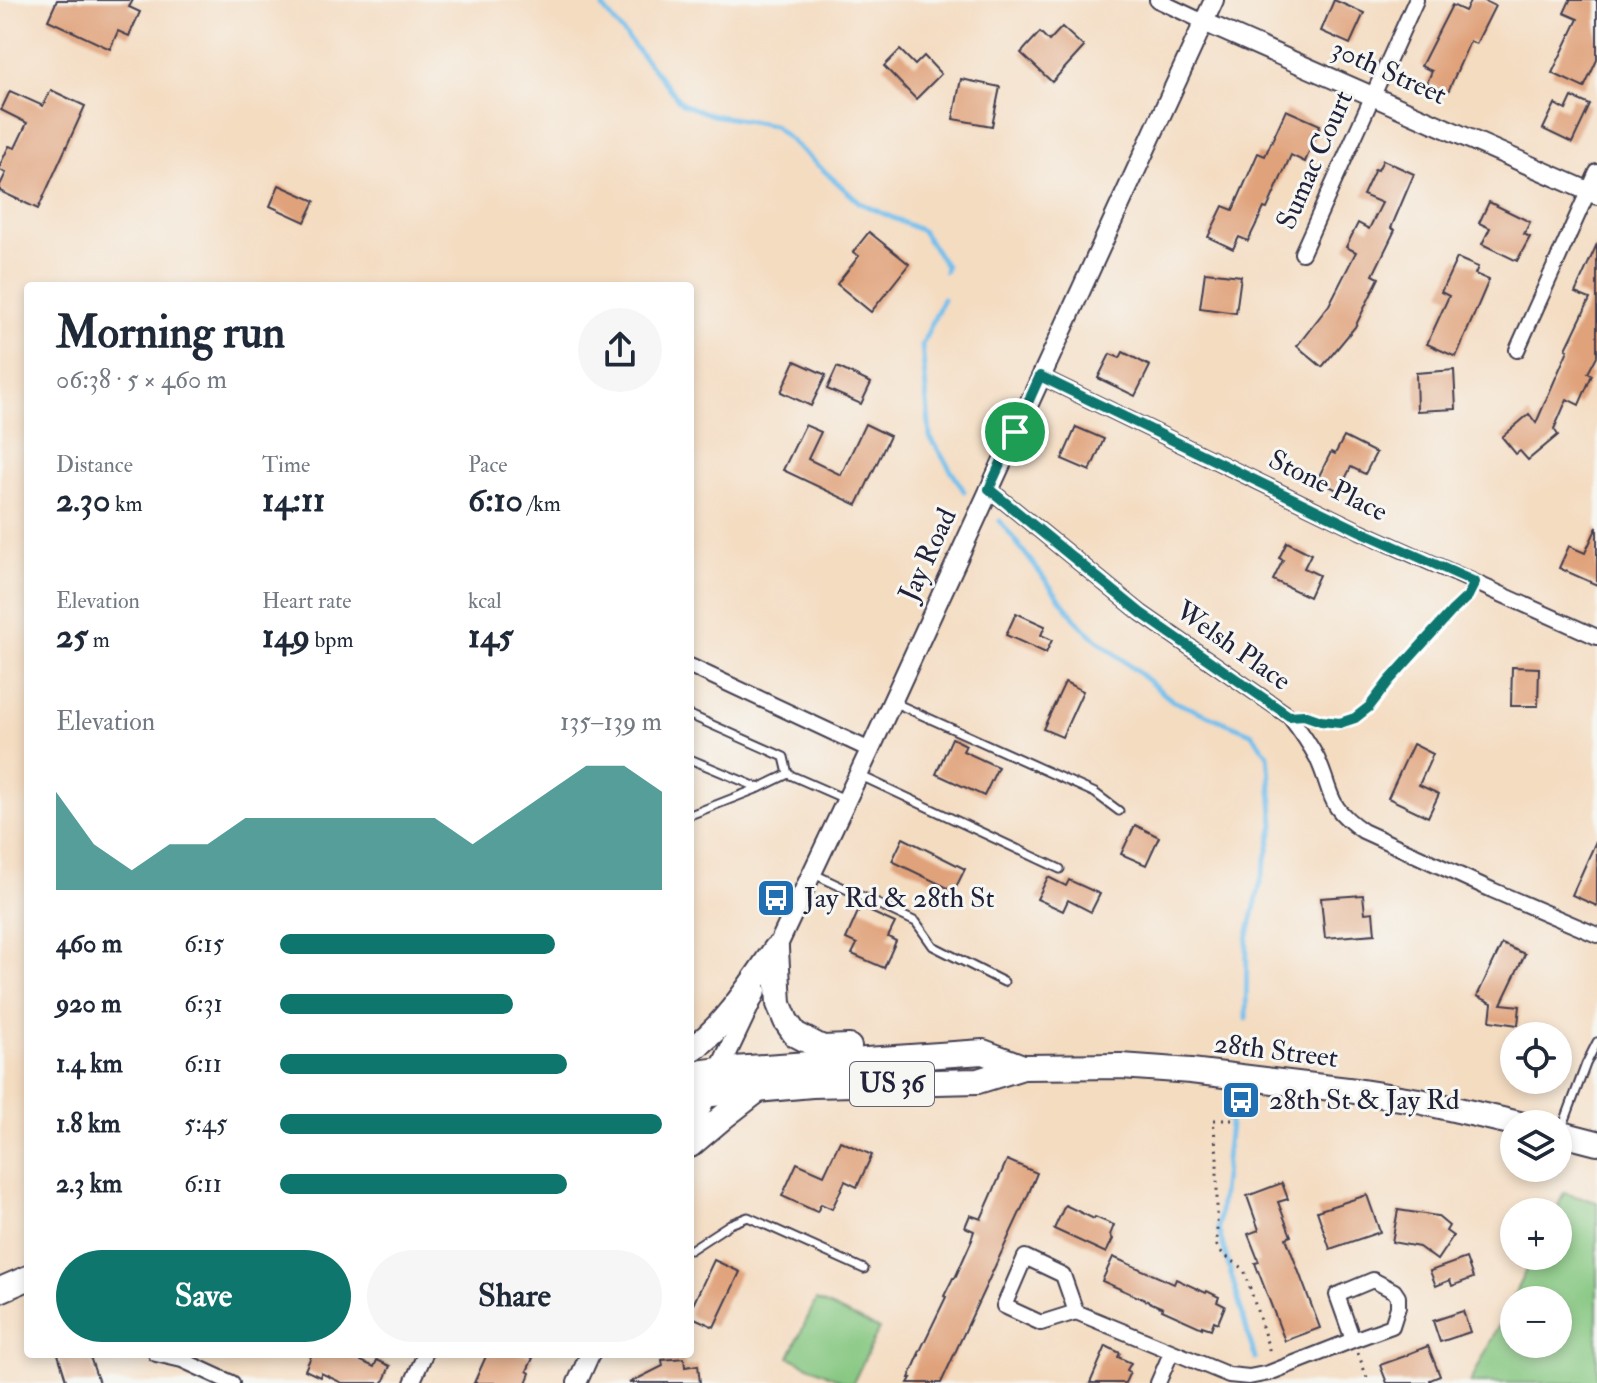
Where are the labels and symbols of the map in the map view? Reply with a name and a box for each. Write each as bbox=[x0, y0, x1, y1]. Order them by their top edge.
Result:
street label: 30th Street bbox=[1326, 31, 1452, 113]
street label: Sumac Court bbox=[1269, 85, 1361, 235]
pin bbox=[981, 398, 1049, 466]
street label: Stone Place bbox=[1263, 442, 1394, 530]
street label: Jay Road bbox=[891, 503, 965, 608]
street label: Welsh Place bbox=[1168, 593, 1298, 699]
bus stop icon: Jay Rd & 28th St bbox=[755, 877, 797, 919]
place label: Jay Rd & 28th St bbox=[803, 881, 995, 916]
street label: 28th Street bbox=[1212, 1026, 1340, 1076]
road number: US 36 bbox=[850, 1062, 934, 1106]
bus stop icon: 28th St & Jay Rd bbox=[1220, 1079, 1262, 1121]
place label: 28th St & Jay Rd bbox=[1269, 1083, 1460, 1118]

